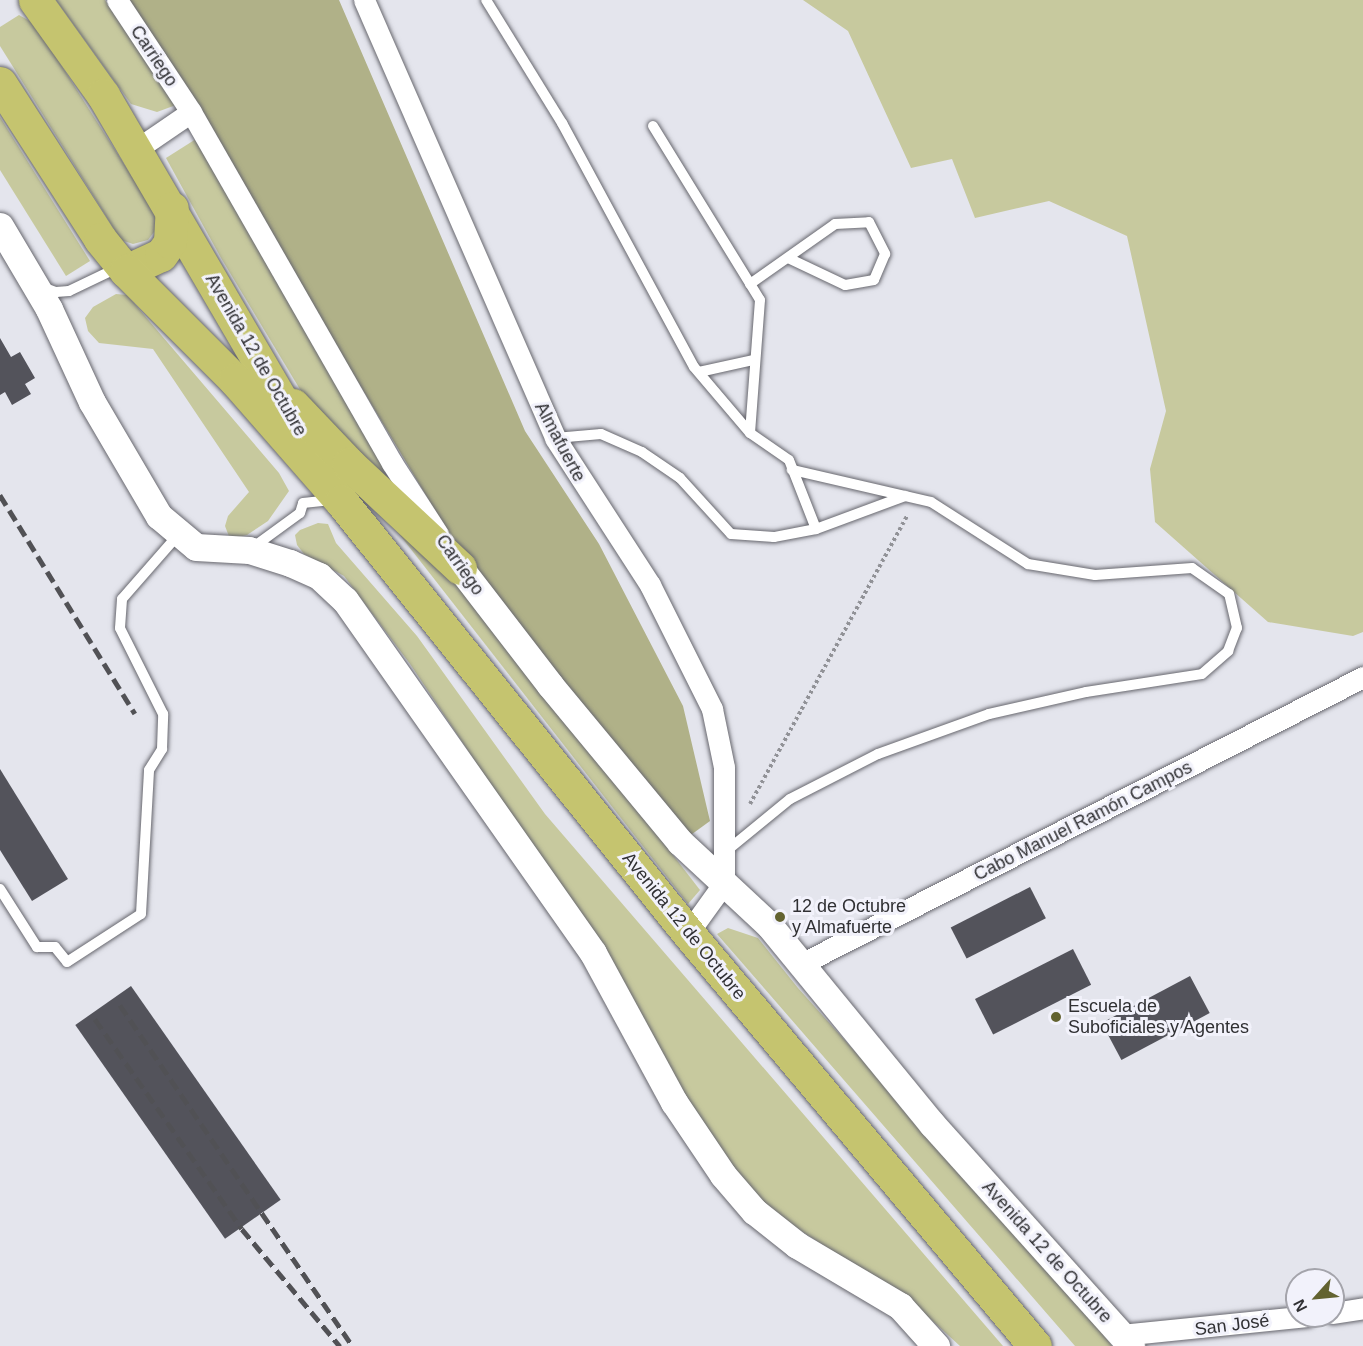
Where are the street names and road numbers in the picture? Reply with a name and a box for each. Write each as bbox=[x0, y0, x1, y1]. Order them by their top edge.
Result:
street label: Carriego bbox=[126, 21, 182, 91]
street label: Avenida 12 de Octubre bbox=[201, 270, 311, 440]
street label: Almafuerte bbox=[530, 399, 590, 485]
street label: Carriego bbox=[431, 531, 489, 599]
street label: Cabo Manuel Ramón Campos bbox=[970, 756, 1196, 886]
street label: Avenida 12 de Octubre bbox=[618, 848, 750, 1004]
street label: Avenida 12 de Octubre bbox=[977, 1176, 1117, 1328]
street label: San José bbox=[1193, 1310, 1271, 1340]

